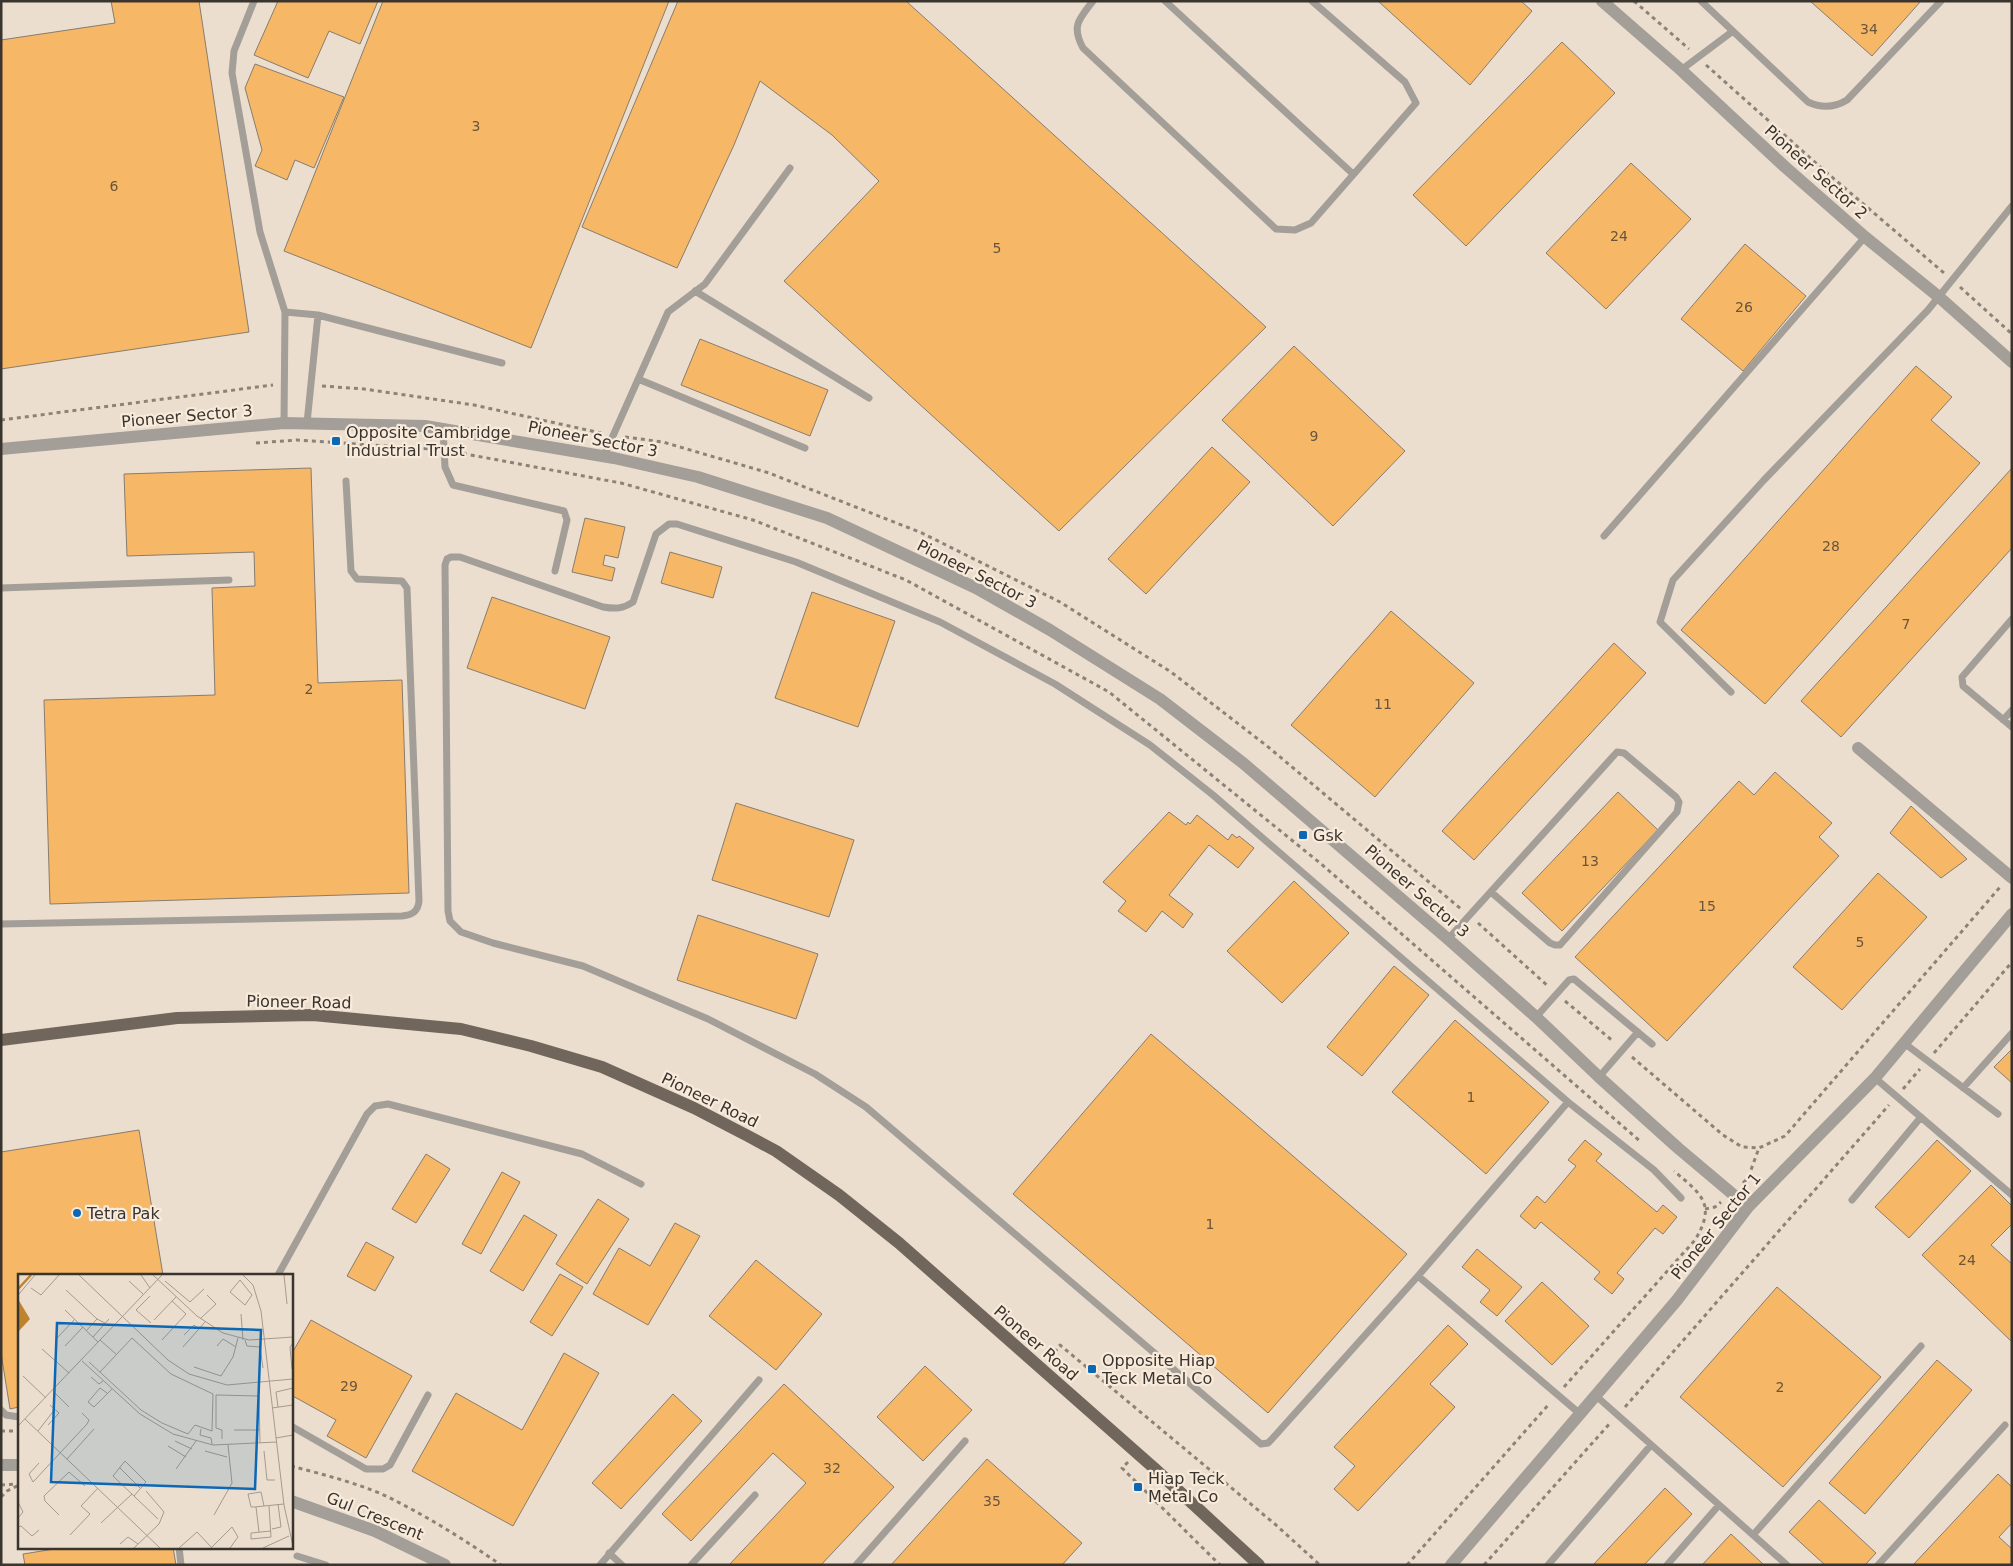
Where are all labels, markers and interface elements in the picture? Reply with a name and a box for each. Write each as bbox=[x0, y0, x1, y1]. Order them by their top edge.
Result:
house number: 34 bbox=[1860, 21, 1878, 37]
house number: 3 bbox=[472, 118, 480, 134]
street label: Pioneer Sector 2 bbox=[1761, 121, 1871, 223]
house number: 6 bbox=[110, 178, 119, 194]
house number: 24 bbox=[1610, 228, 1628, 244]
house number: 5 bbox=[993, 240, 1001, 256]
house number: 26 bbox=[1735, 299, 1753, 315]
street label: Pioneer Sector 3 bbox=[121, 401, 253, 431]
street label: Pioneer Sector 3 bbox=[527, 417, 659, 461]
place label: Opposite Cambridge Industrial Trust bbox=[346, 423, 511, 460]
house number: 9 bbox=[1310, 428, 1318, 444]
marker: Opposite Cambridge Industrial Trust bbox=[330, 435, 342, 447]
street label: Pioneer Sector 3 bbox=[914, 536, 1040, 612]
house number: 28 bbox=[1822, 538, 1840, 554]
house number: 7 bbox=[1902, 616, 1910, 632]
house number: 2 bbox=[305, 681, 313, 697]
house number: 11 bbox=[1374, 696, 1392, 712]
place label: Gsk bbox=[1313, 826, 1344, 845]
marker: Gsk bbox=[1297, 829, 1309, 841]
street label: Pioneer Sector 3 bbox=[1361, 841, 1473, 941]
house number: 13 bbox=[1581, 853, 1599, 869]
house number: 15 bbox=[1698, 898, 1716, 914]
house number: 5 bbox=[1856, 934, 1864, 950]
street label: Pioneer Road bbox=[246, 992, 352, 1012]
street label: Pioneer Road bbox=[659, 1068, 761, 1132]
house number: 1 bbox=[1467, 1089, 1475, 1105]
street label: Pioneer Sector 1 bbox=[1667, 1169, 1765, 1283]
place label: Tetra Pak bbox=[86, 1204, 160, 1223]
marker: Tetra Pak bbox=[71, 1207, 83, 1219]
house number: 1 bbox=[1206, 1216, 1214, 1232]
house number: 24 bbox=[1958, 1252, 1976, 1268]
inset map bbox=[18, 1274, 292, 1548]
street label: Pioneer Road bbox=[990, 1301, 1082, 1385]
place label: Opposite Hiap Teck Metal Co bbox=[1101, 1351, 1215, 1388]
marker: Opposite Hiap Teck Metal Co bbox=[1086, 1363, 1098, 1375]
house number: 29 bbox=[340, 1378, 358, 1394]
house number: 2 bbox=[1776, 1379, 1784, 1395]
house number: 32 bbox=[823, 1460, 841, 1476]
place label: Hiap Teck Metal Co bbox=[1148, 1469, 1225, 1506]
marker: Hiap Teck Metal Co bbox=[1132, 1481, 1144, 1493]
street label: Gul Crescent bbox=[324, 1488, 426, 1544]
house number: 35 bbox=[983, 1493, 1001, 1509]

